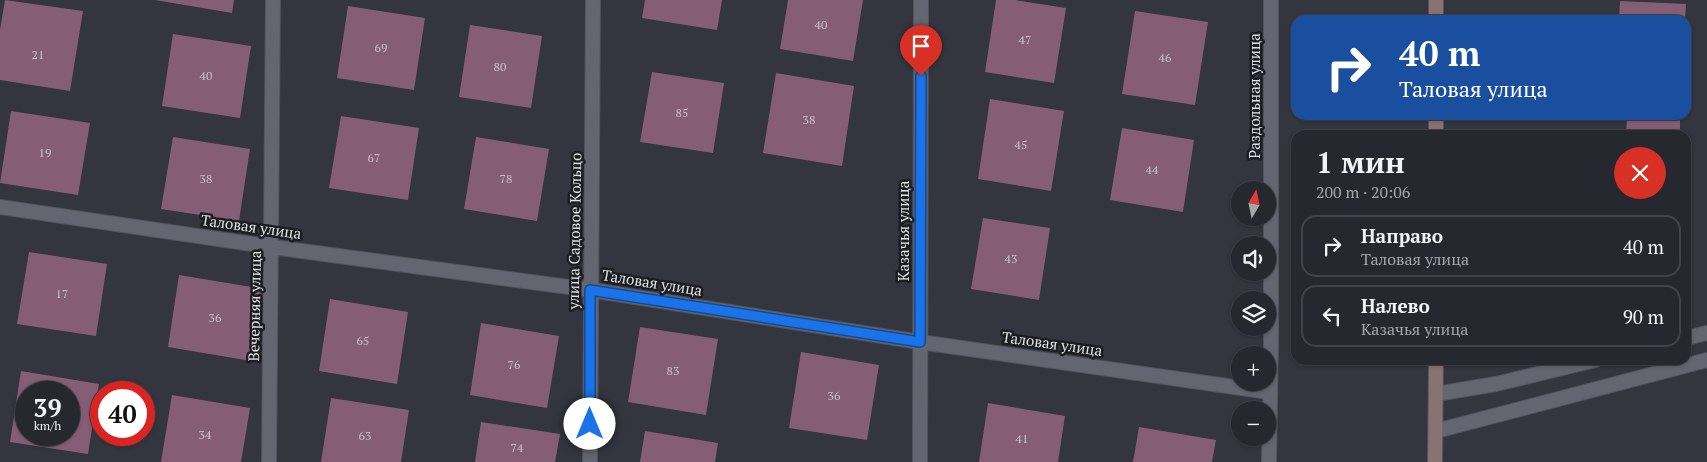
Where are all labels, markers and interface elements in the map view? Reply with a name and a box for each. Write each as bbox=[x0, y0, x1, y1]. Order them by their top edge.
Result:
house number: 40 bbox=[815, 17, 827, 32]
pin bbox=[900, 25, 942, 76]
text: 40 m bbox=[1399, 30, 1480, 76]
icon: arrive bbox=[907, 32, 935, 60]
house number: 47 bbox=[1019, 32, 1031, 47]
street label: Раздольная улица bbox=[1244, 33, 1264, 159]
icon: right bbox=[1316, 35, 1381, 100]
house number: 69 bbox=[375, 40, 387, 55]
house number: 21 bbox=[32, 47, 44, 62]
house number: 46 bbox=[1159, 50, 1172, 65]
house number: 80 bbox=[494, 59, 506, 74]
house number: 40 bbox=[200, 68, 212, 83]
text: Таловая улица bbox=[1399, 74, 1548, 103]
house number: 85 bbox=[676, 105, 688, 120]
house number: 38 bbox=[803, 112, 815, 127]
house number: 45 bbox=[1015, 137, 1027, 152]
text: 1 мин bbox=[1316, 142, 1405, 182]
house number: 19 bbox=[39, 145, 51, 160]
button: close bbox=[1614, 147, 1666, 199]
house number: 67 bbox=[368, 150, 380, 165]
street label: улица Садовое Кольцо bbox=[563, 152, 585, 311]
house number: 44 bbox=[1146, 162, 1159, 177]
house number: 38 bbox=[200, 171, 212, 186]
house number: 78 bbox=[500, 171, 512, 186]
street label: Казачья улица bbox=[893, 180, 913, 281]
north arrow bbox=[1231, 181, 1276, 226]
map controls bbox=[1231, 181, 1276, 446]
text: 200 m · 20:06 bbox=[1316, 181, 1410, 203]
street label: Таловая улица bbox=[200, 209, 303, 243]
text: Направо bbox=[1361, 223, 1443, 248]
icon: right bbox=[1318, 232, 1346, 260]
text: 40 m bbox=[1623, 234, 1664, 259]
button: sound bbox=[1231, 236, 1276, 281]
text: Таловая улица bbox=[1361, 248, 1469, 270]
street label: Вечерняя улица bbox=[243, 250, 265, 362]
house number: 43 bbox=[1005, 251, 1017, 266]
street label: Таловая улица bbox=[601, 264, 704, 300]
house number: 17 bbox=[56, 286, 68, 301]
button: layers bbox=[1231, 291, 1276, 336]
text: Налево bbox=[1361, 293, 1430, 318]
icon: left bbox=[1318, 302, 1346, 330]
text: 90 m bbox=[1623, 304, 1664, 329]
house number: 36 bbox=[209, 310, 222, 325]
text: Казачья улица bbox=[1361, 318, 1468, 340]
street label: Таловая улица bbox=[1001, 326, 1104, 360]
house number: 65 bbox=[357, 333, 369, 348]
button: + bbox=[1231, 346, 1276, 391]
house number: 76 bbox=[508, 357, 521, 372]
house number: 83 bbox=[667, 363, 679, 378]
speed limit sign: 40 bbox=[90, 381, 155, 446]
house number: 36 bbox=[828, 388, 841, 403]
text: 39 bbox=[33, 391, 62, 424]
position arrow bbox=[563, 397, 615, 449]
button: − bbox=[1231, 401, 1276, 446]
text: km/h bbox=[34, 418, 61, 433]
house number: 34 bbox=[199, 427, 212, 442]
house number: 63 bbox=[359, 428, 371, 443]
house number: 41 bbox=[1016, 431, 1028, 446]
house number: 74 bbox=[511, 440, 524, 455]

